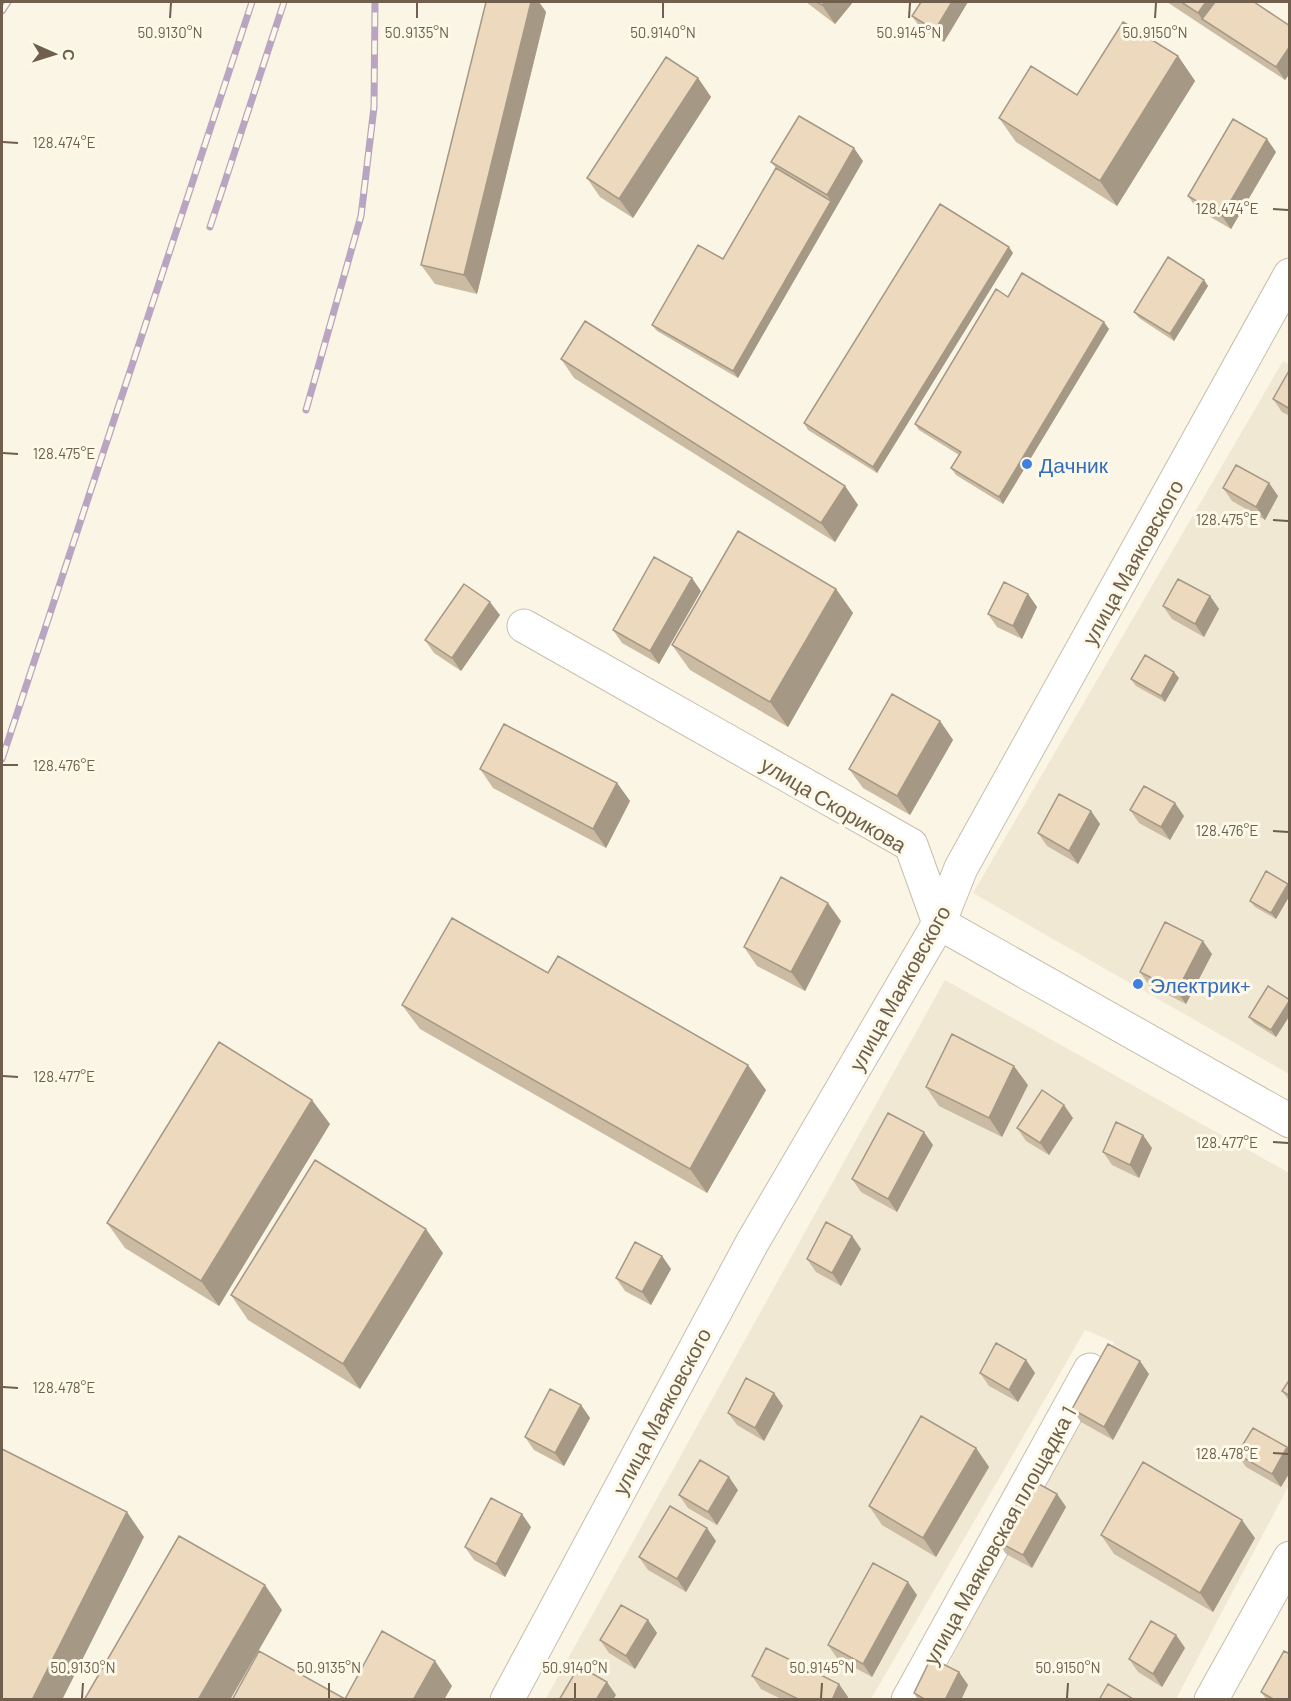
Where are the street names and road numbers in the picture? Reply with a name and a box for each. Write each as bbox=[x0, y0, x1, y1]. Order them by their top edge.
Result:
street label: улица Маяковского bbox=[1076, 475, 1188, 649]
street label: улица Скорикова bbox=[757, 751, 912, 857]
street label: улица Маяковского bbox=[843, 901, 955, 1075]
street label: улица Маяковского bbox=[606, 1323, 716, 1499]
street label: улица Маяковская площадка 1 bbox=[917, 1401, 1081, 1669]

